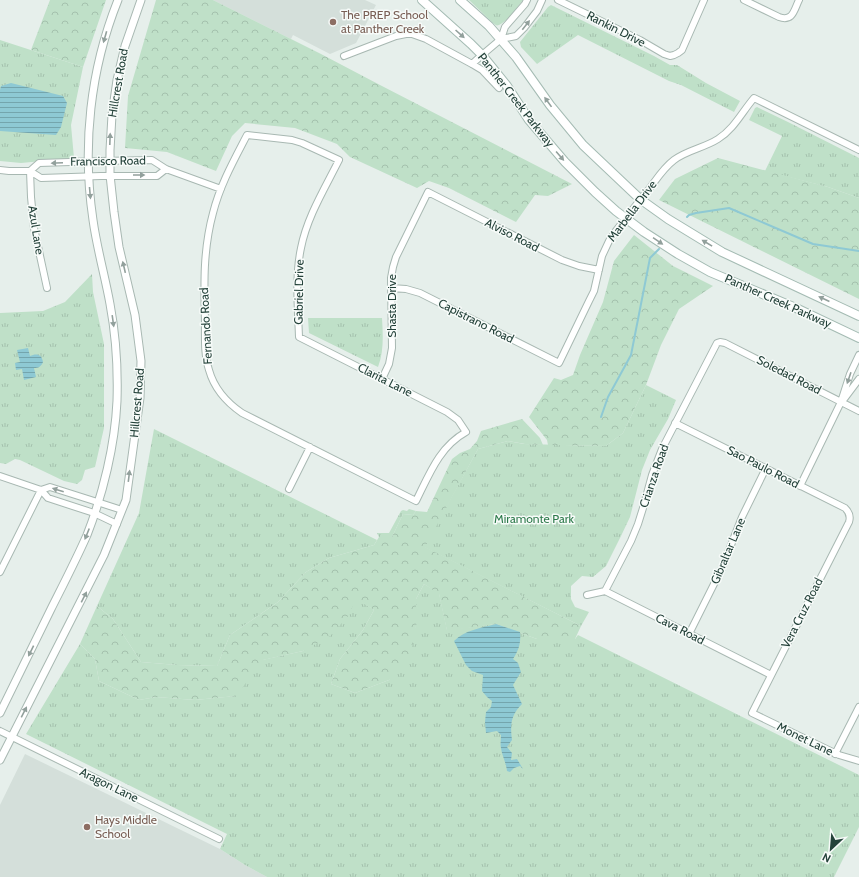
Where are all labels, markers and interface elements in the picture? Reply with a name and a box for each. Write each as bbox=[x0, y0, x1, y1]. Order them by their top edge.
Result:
place label: The PREP School at Panther Creek bbox=[341, 7, 428, 36]
street label: Rankin Drive bbox=[584, 7, 648, 50]
marker: The PREP School at Panther Creek bbox=[328, 17, 338, 27]
one-way arrow bbox=[522, 20, 530, 31]
one-way arrow bbox=[455, 30, 465, 39]
one-way arrow bbox=[102, 31, 108, 43]
street label: Hillcrest Road bbox=[104, 47, 131, 118]
street label: Panther Creek Parkway bbox=[475, 50, 558, 150]
one-way arrow bbox=[544, 97, 552, 107]
one-way arrow bbox=[107, 132, 113, 145]
one-way arrow bbox=[556, 150, 565, 161]
street label: Francisco Road bbox=[70, 152, 146, 169]
one-way arrow bbox=[51, 159, 63, 166]
one-way arrow bbox=[133, 172, 146, 178]
street label: Marbella Drive bbox=[604, 177, 660, 244]
one-way arrow bbox=[86, 187, 93, 199]
street label: Azul Lane bbox=[25, 204, 48, 256]
street label: Alviso Road bbox=[483, 215, 542, 255]
one-way arrow bbox=[653, 237, 663, 245]
one-way arrow bbox=[701, 239, 713, 246]
street label: Gabriel Drive bbox=[290, 259, 307, 325]
one-way arrow bbox=[121, 261, 127, 274]
street label: Panther Creek Parkway bbox=[722, 270, 834, 331]
street label: Shasta Drive bbox=[384, 274, 399, 338]
street label: Fernando Road bbox=[196, 287, 215, 365]
street label: Capistrano Road bbox=[436, 295, 517, 346]
one-way arrow bbox=[818, 296, 829, 302]
one-way arrow bbox=[110, 315, 116, 327]
street label: Soledad Road bbox=[754, 352, 824, 397]
street label: Clarita Lane bbox=[355, 359, 415, 400]
street label: Hillcrest Road bbox=[126, 368, 147, 438]
one-way arrow bbox=[846, 372, 852, 384]
street label: Crianza Road bbox=[636, 442, 671, 510]
street label: Sao Paulo Road bbox=[725, 442, 802, 491]
one-way arrow bbox=[126, 470, 132, 482]
one-way arrow bbox=[52, 487, 64, 493]
park label: Miramonte Park bbox=[494, 511, 575, 526]
street label: Gibraltar Lane bbox=[707, 515, 748, 586]
one-way arrow bbox=[84, 529, 90, 540]
street label: Vera Cruz Road bbox=[777, 575, 826, 650]
one-way arrow bbox=[80, 591, 87, 603]
street label: Cava Road bbox=[653, 610, 707, 647]
one-way arrow bbox=[27, 645, 34, 657]
one-way arrow bbox=[20, 706, 27, 718]
street label: Monet Lane bbox=[775, 719, 836, 759]
street label: Aragon Lane bbox=[77, 764, 141, 805]
place label: Hays Middle School bbox=[95, 812, 157, 841]
marker: Hays Middle School bbox=[82, 822, 92, 832]
north arrow bbox=[811, 829, 851, 869]
text: N bbox=[820, 850, 833, 866]

